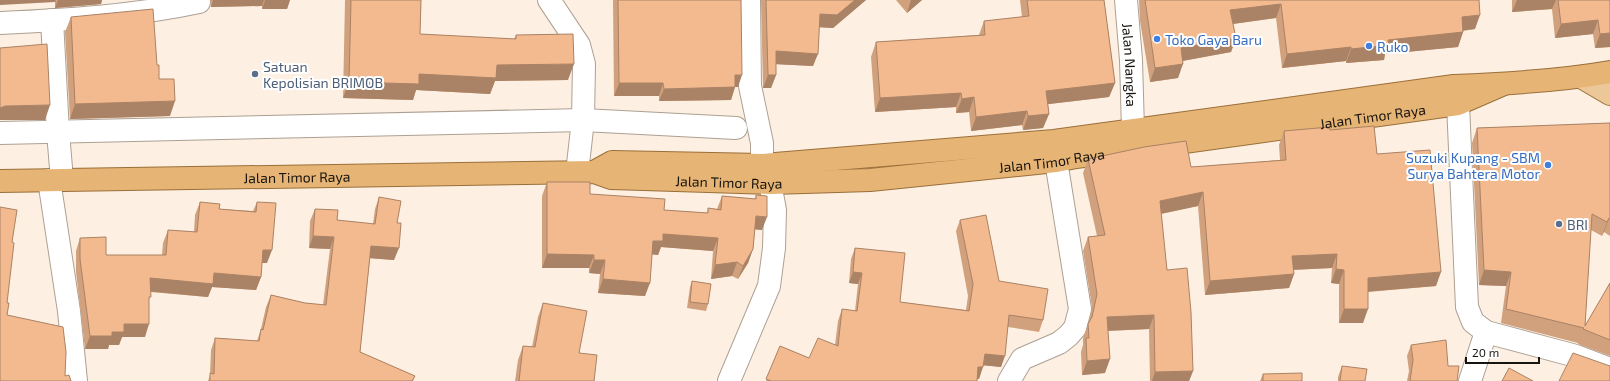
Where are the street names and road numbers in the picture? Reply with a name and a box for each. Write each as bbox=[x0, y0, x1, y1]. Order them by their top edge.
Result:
street label: Jalan Nangka bbox=[1119, 22, 1141, 107]
street label: Jalan Timor Raya bbox=[1318, 100, 1427, 132]
street label: Jalan Timor Raya bbox=[998, 145, 1106, 175]
street label: Jalan Timor Raya bbox=[243, 167, 351, 186]
street label: Jalan Timor Raya bbox=[675, 172, 783, 192]

